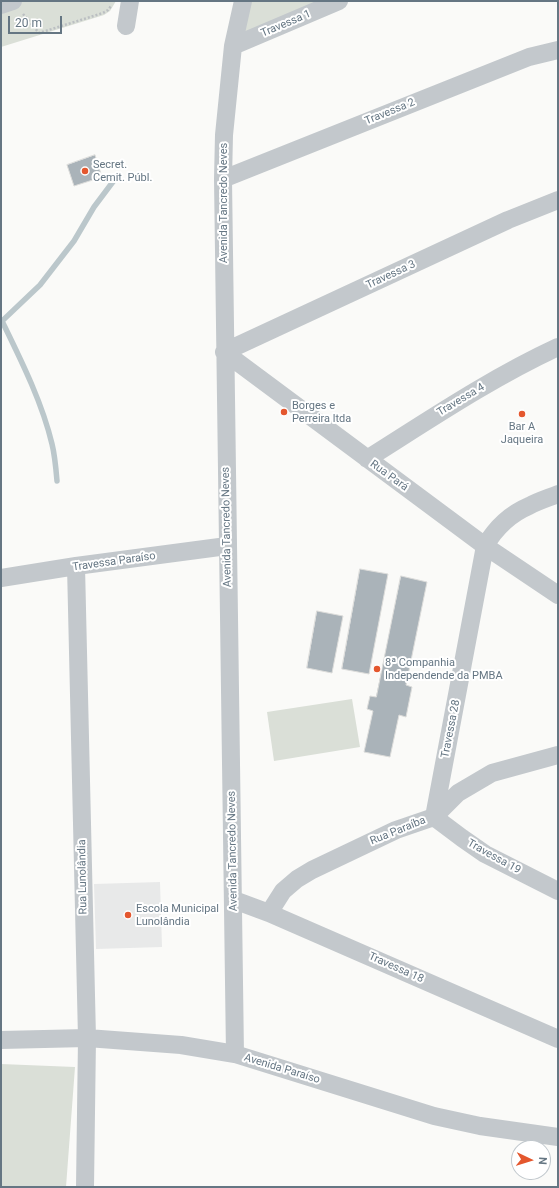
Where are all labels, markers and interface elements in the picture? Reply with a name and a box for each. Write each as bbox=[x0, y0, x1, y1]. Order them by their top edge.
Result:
scale bar bbox=[10, 8, 64, 34]
street label: Travessa 1 bbox=[259, 8, 313, 40]
text: 20 m bbox=[15, 16, 42, 30]
street label: Travessa 2 bbox=[363, 96, 417, 128]
street label: Avenida Tancredo Neves bbox=[217, 143, 231, 263]
place label: Secret. Cemit. Públ. bbox=[93, 158, 152, 184]
marker: Secret. Cemit. Públ. bbox=[80, 166, 90, 176]
street label: Travessa 3 bbox=[364, 258, 418, 292]
street label: Travessa 4 bbox=[435, 381, 487, 419]
place label: Borges e Perreira ltda bbox=[292, 399, 351, 425]
marker: Borges e Perreira ltda bbox=[279, 407, 289, 417]
marker: Bar A Jaqueira bbox=[517, 409, 527, 419]
place label: Bar A Jaqueira bbox=[501, 420, 543, 446]
street label: Rua Pará bbox=[367, 458, 411, 494]
street label: Avenida Tancredo Neves bbox=[219, 467, 235, 587]
street label: Travessa Paraíso bbox=[72, 550, 156, 574]
place label: 8ª Companhia Independende da PMBA bbox=[385, 656, 503, 682]
marker: 8ª Companhia Independende da PMBA bbox=[372, 664, 382, 674]
street label: Travessa 28 bbox=[439, 699, 463, 759]
street label: Avenida Tancredo Neves bbox=[225, 791, 241, 911]
street label: Rua Paraíba bbox=[368, 814, 428, 848]
street label: Travessa 19 bbox=[465, 837, 523, 877]
street label: Rua Lunolândia bbox=[76, 839, 90, 915]
place label: Escola Municipal Lunolândia bbox=[136, 902, 219, 928]
marker: Escola Municipal Lunolândia bbox=[123, 910, 133, 920]
street label: Travessa 18 bbox=[366, 950, 426, 986]
street label: Avenida Paraíso bbox=[242, 1051, 322, 1087]
north arrow bbox=[511, 1140, 551, 1180]
text: N bbox=[536, 1156, 549, 1165]

